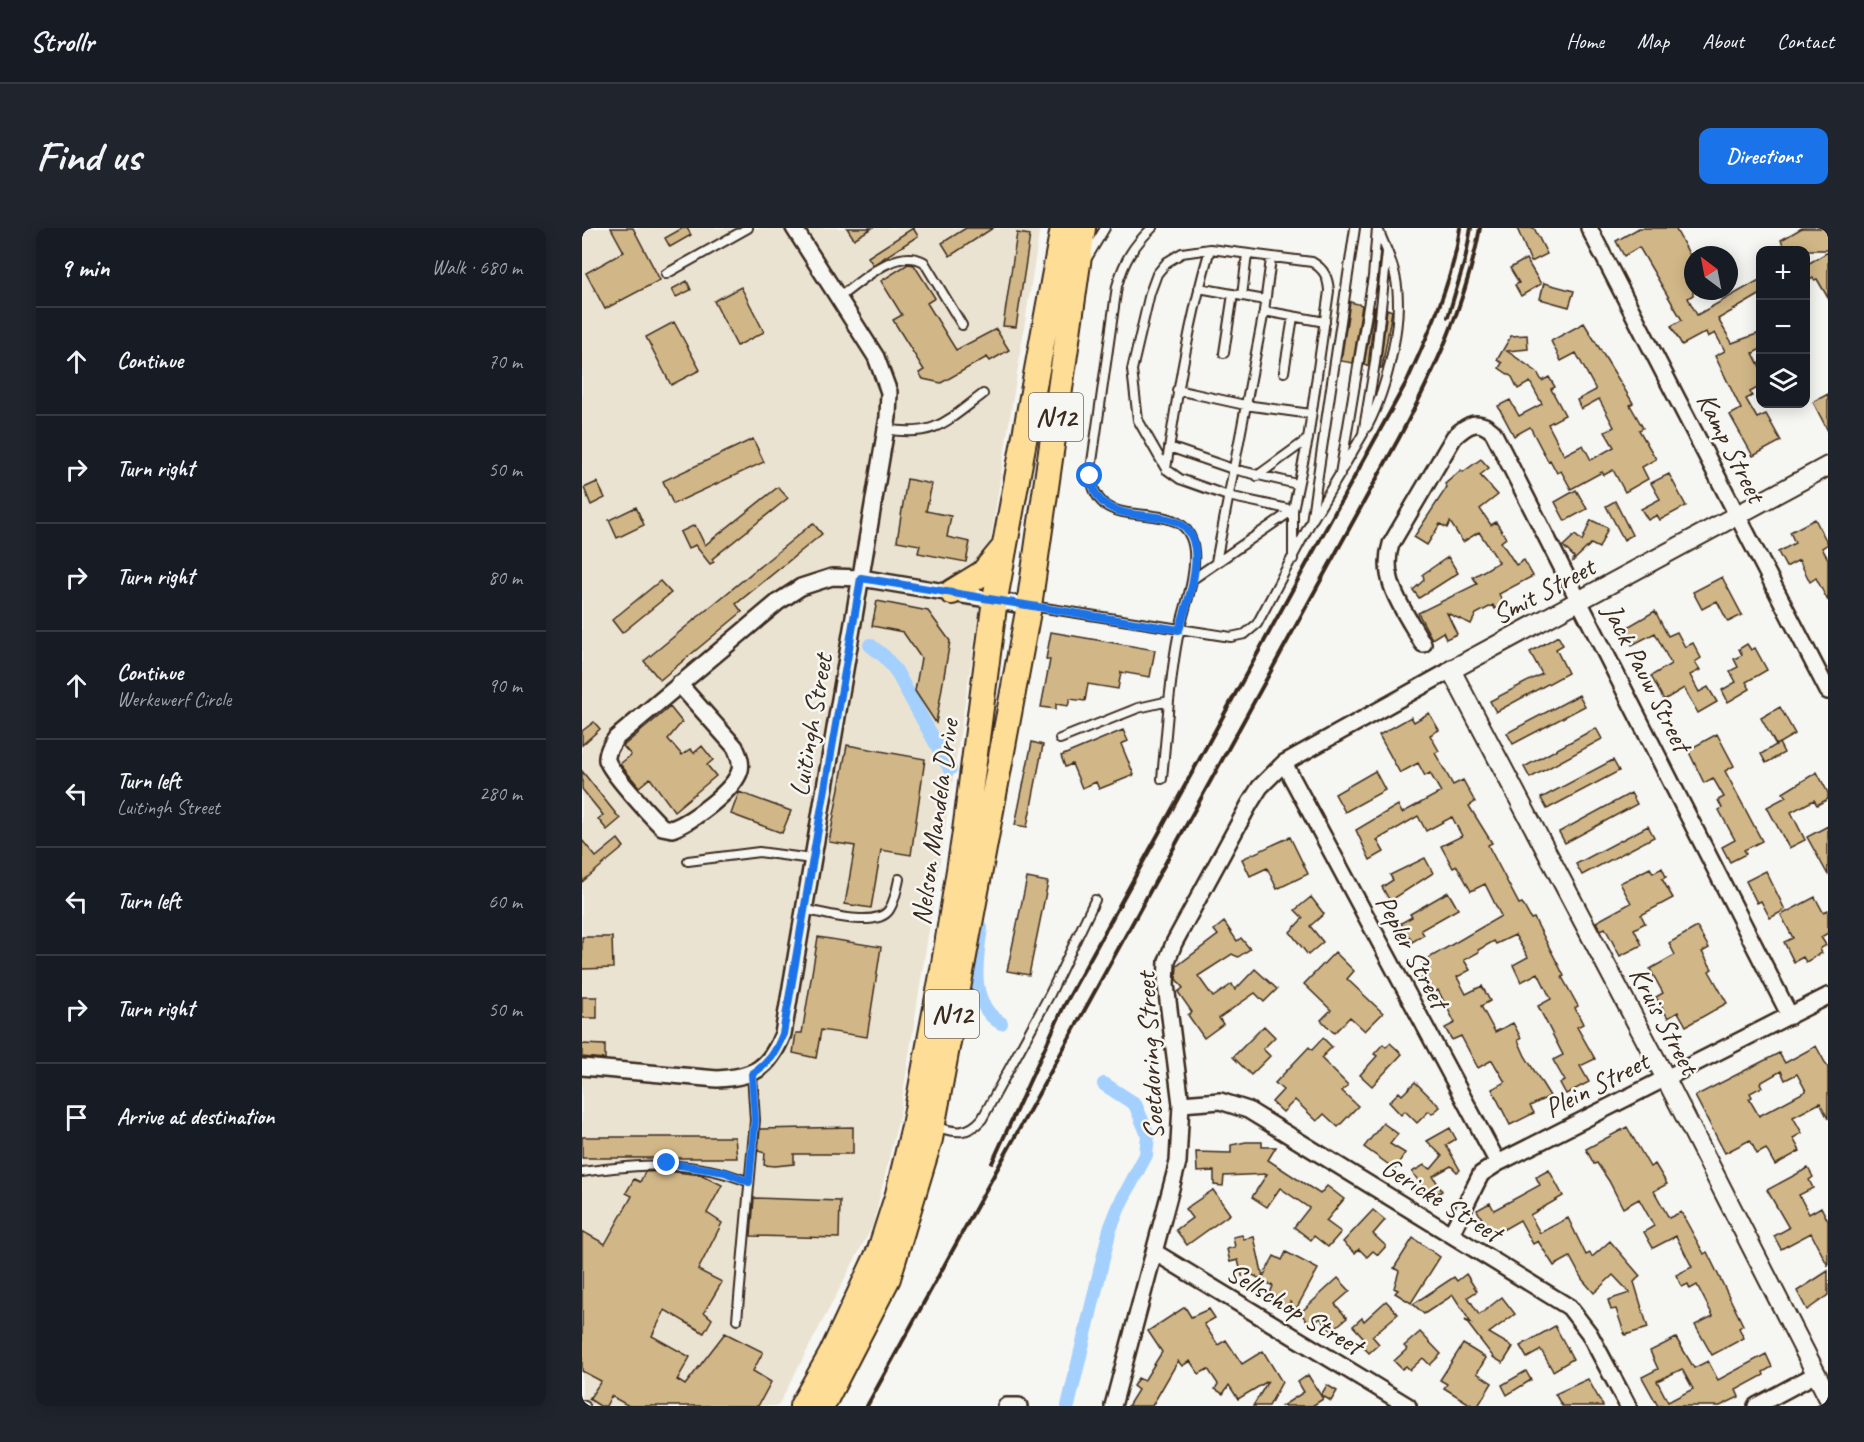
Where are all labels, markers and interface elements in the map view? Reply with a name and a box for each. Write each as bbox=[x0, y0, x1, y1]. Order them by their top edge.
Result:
text: Strollr bbox=[30, 24, 94, 59]
text: Home bbox=[1566, 28, 1604, 54]
text: Map bbox=[1637, 28, 1669, 54]
text: About bbox=[1702, 28, 1744, 54]
text: Contact bbox=[1777, 28, 1834, 54]
button: Directions bbox=[1699, 128, 1828, 184]
text: Find us bbox=[36, 130, 141, 183]
north arrow bbox=[1684, 246, 1738, 300]
map controls bbox=[1756, 246, 1810, 408]
button: + bbox=[1756, 246, 1810, 300]
text: 9 min bbox=[60, 251, 110, 284]
text: Walk · 680 m bbox=[432, 255, 522, 280]
button: − bbox=[1756, 300, 1810, 354]
icon: ahead bbox=[60, 345, 93, 378]
text: Continue bbox=[117, 347, 183, 375]
text: 70 m bbox=[488, 349, 522, 374]
button: layers bbox=[1756, 354, 1810, 408]
street label: Kamp Street bbox=[1689, 386, 1775, 510]
road number: N12 bbox=[1029, 393, 1083, 441]
icon: right bbox=[60, 453, 93, 486]
text: Turn right bbox=[117, 455, 194, 483]
text: 50 m bbox=[488, 457, 522, 482]
route start bbox=[1076, 462, 1102, 488]
street label: Smit Street bbox=[1486, 548, 1603, 632]
icon: right bbox=[60, 561, 93, 594]
text: Turn right bbox=[117, 563, 194, 591]
text: 80 m bbox=[488, 565, 522, 590]
street label: Jack Pauw Street bbox=[1594, 595, 1702, 761]
street label: Luitingh Street bbox=[781, 649, 841, 799]
text: Continue bbox=[117, 659, 183, 687]
icon: ahead bbox=[60, 669, 93, 702]
text: 90 m bbox=[488, 673, 522, 698]
text: Werkewerf Circle bbox=[117, 687, 231, 712]
street label: Nelson Mandela Drive bbox=[903, 715, 967, 927]
text: Turn left bbox=[117, 767, 181, 795]
icon: left bbox=[60, 777, 93, 810]
text: 280 m bbox=[479, 781, 522, 806]
text: Luitingh Street bbox=[117, 795, 220, 820]
icon: left bbox=[60, 885, 93, 918]
text: Turn left bbox=[117, 887, 181, 915]
street label: Pepler Street bbox=[1368, 888, 1459, 1017]
text: 60 m bbox=[488, 889, 522, 914]
street label: Kruis Street bbox=[1622, 961, 1709, 1082]
street label: Soetdoring Street bbox=[1127, 969, 1171, 1141]
road number: N12 bbox=[925, 990, 979, 1038]
icon: right bbox=[60, 993, 93, 1026]
text: Turn right bbox=[117, 995, 194, 1023]
text: 50 m bbox=[488, 997, 522, 1022]
street label: Plein Street bbox=[1538, 1042, 1657, 1125]
icon: arrive bbox=[60, 1101, 93, 1134]
text: Arrive at destination bbox=[117, 1103, 274, 1131]
route end bbox=[653, 1149, 679, 1175]
street label: Gericke Street bbox=[1375, 1149, 1511, 1252]
street label: Sellschop Street bbox=[1220, 1254, 1372, 1365]

